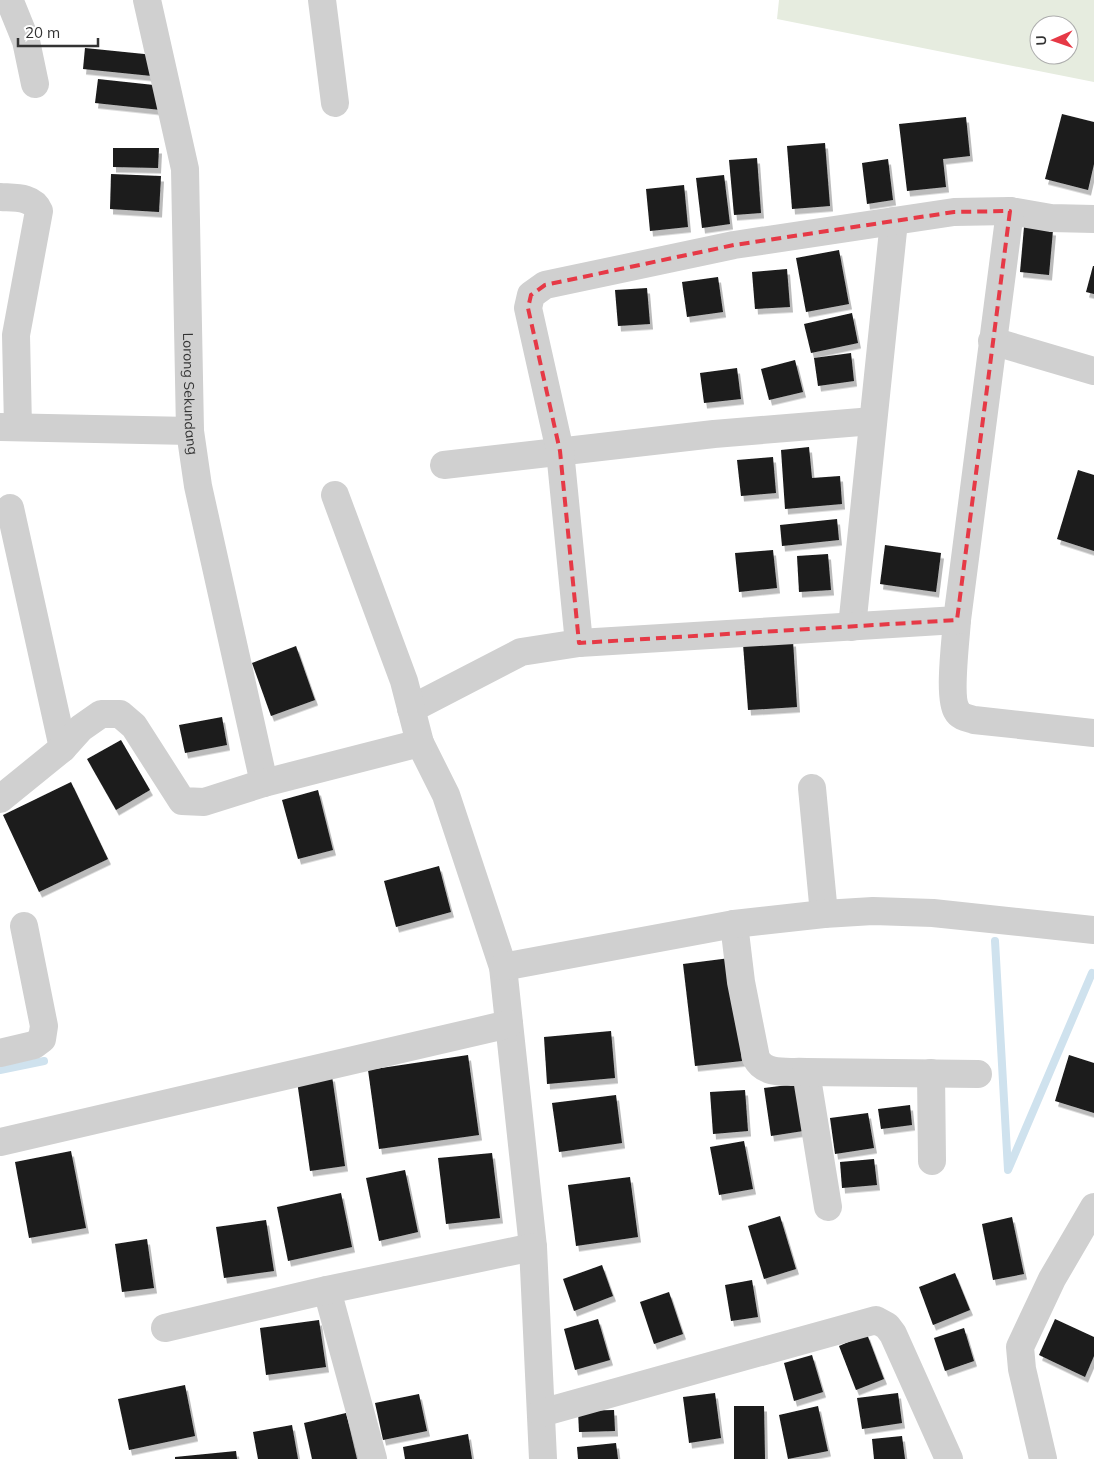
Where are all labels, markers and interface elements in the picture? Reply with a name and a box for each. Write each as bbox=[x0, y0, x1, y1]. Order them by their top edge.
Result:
scale bar bbox=[18, 15, 98, 47]
north arrow bbox=[1029, 15, 1079, 65]
text: 20 m bbox=[25, 23, 60, 42]
text: U bbox=[1032, 35, 1050, 46]
street label: Lorong Sekundang bbox=[179, 332, 202, 456]

